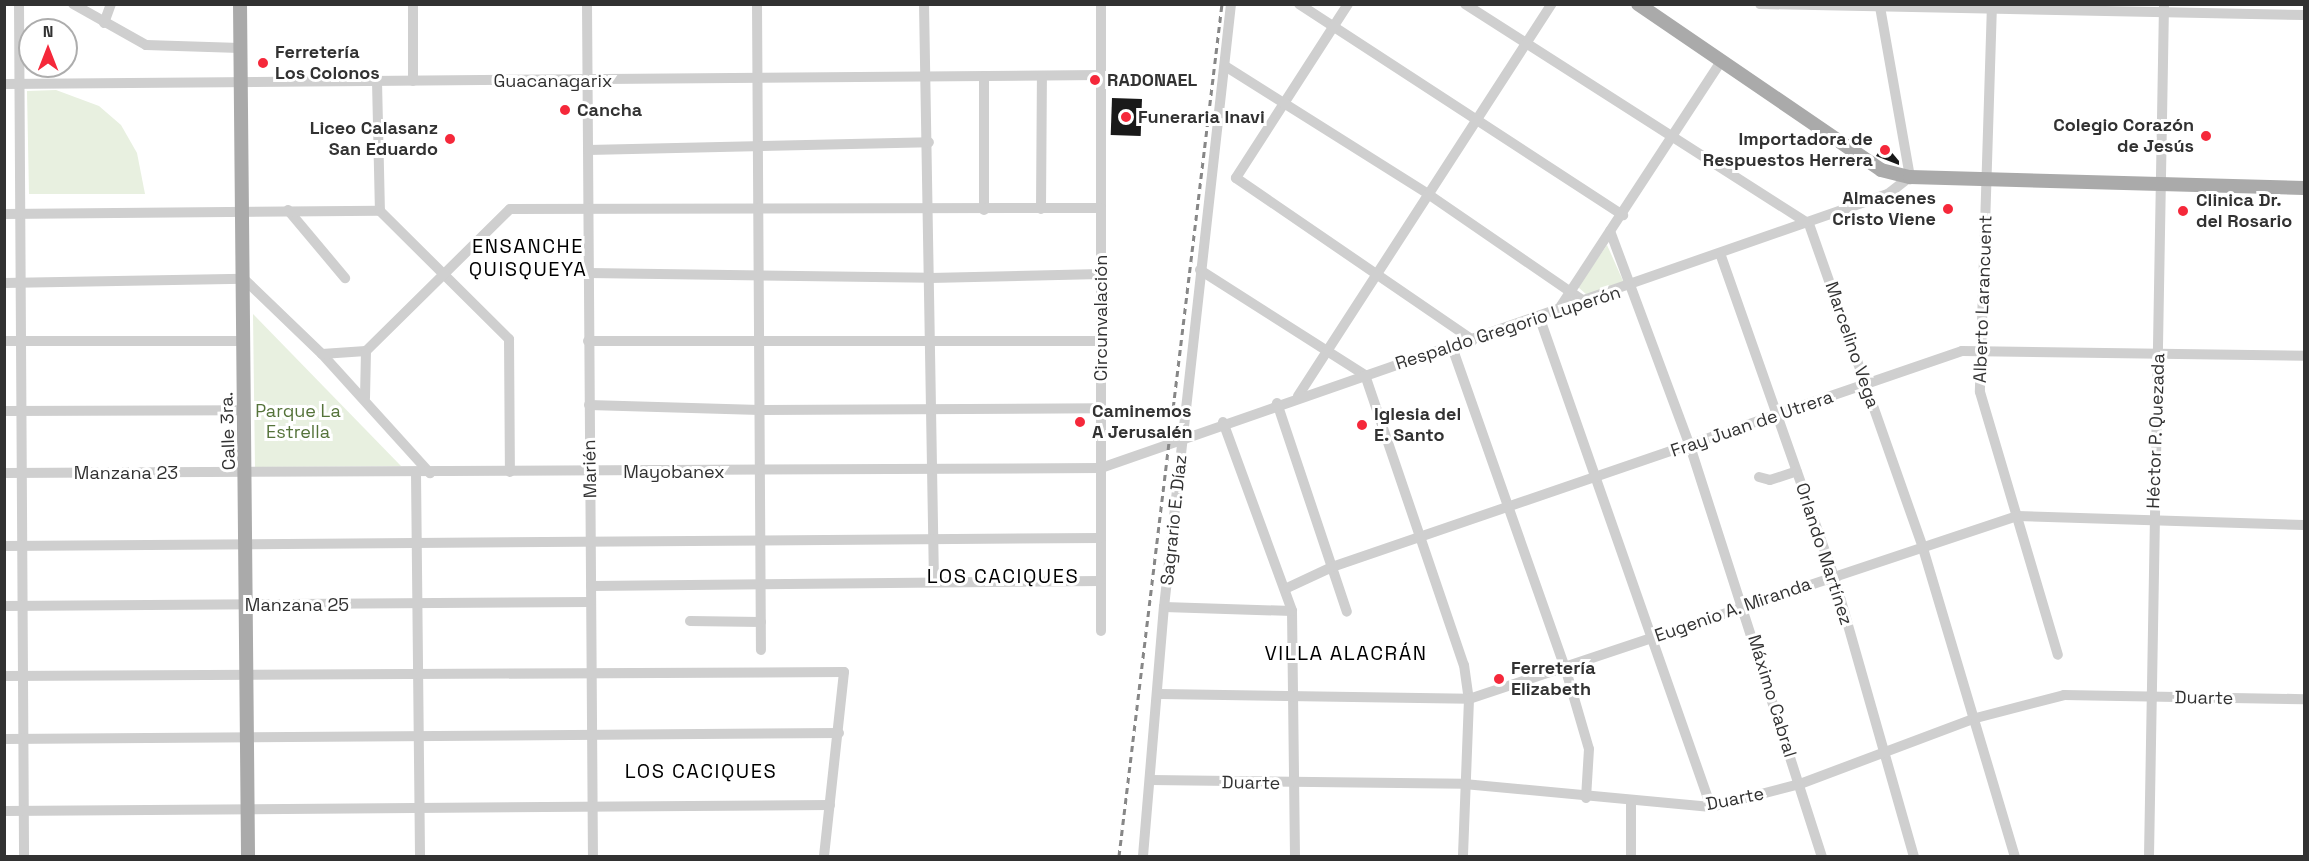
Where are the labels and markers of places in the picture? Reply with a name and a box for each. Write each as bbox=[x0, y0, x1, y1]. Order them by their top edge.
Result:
place label: Ferretería Los Colonos bbox=[275, 42, 380, 84]
marker: Ferretería Los Colonos bbox=[256, 56, 270, 70]
place label: RADONAEL bbox=[1107, 69, 1197, 91]
marker: RADONAEL bbox=[1088, 73, 1102, 87]
place label: Cancha bbox=[577, 99, 642, 121]
marker: Cancha bbox=[558, 103, 572, 117]
place label: Funeraria Inavi bbox=[1138, 106, 1265, 128]
marker: Funeraria Inavi bbox=[1119, 110, 1133, 124]
place label: Colegio Corazón de Jesús bbox=[2053, 115, 2194, 158]
place label: Liceo Calasanz San Eduardo bbox=[310, 118, 438, 160]
place label: Importadora de Respuestos Herrera bbox=[1703, 129, 1873, 172]
marker: Colegio Corazón de Jesús bbox=[2199, 129, 2213, 143]
marker: Liceo Calasanz San Eduardo bbox=[443, 132, 457, 146]
marker: Importadora de Respuestos Herrera bbox=[1878, 143, 1892, 157]
place label: Almacenes Cristo Viene bbox=[1832, 188, 1936, 230]
place label: Clinica Dr. del Rosario bbox=[2196, 190, 2292, 232]
marker: Almacenes Cristo Viene bbox=[1941, 202, 1955, 216]
marker: Clinica Dr. del Rosario bbox=[2174, 202, 2192, 220]
place label: Caminemos A Jerusalén bbox=[1092, 401, 1193, 444]
place label: Iglesia del E. Santo bbox=[1374, 404, 1461, 446]
marker: Caminemos A Jerusalén bbox=[1073, 415, 1087, 429]
marker: Iglesia del E. Santo bbox=[1355, 418, 1369, 432]
place label: Ferretería Elizabeth bbox=[1511, 658, 1596, 700]
marker: Ferretería Elizabeth bbox=[1492, 672, 1506, 686]

